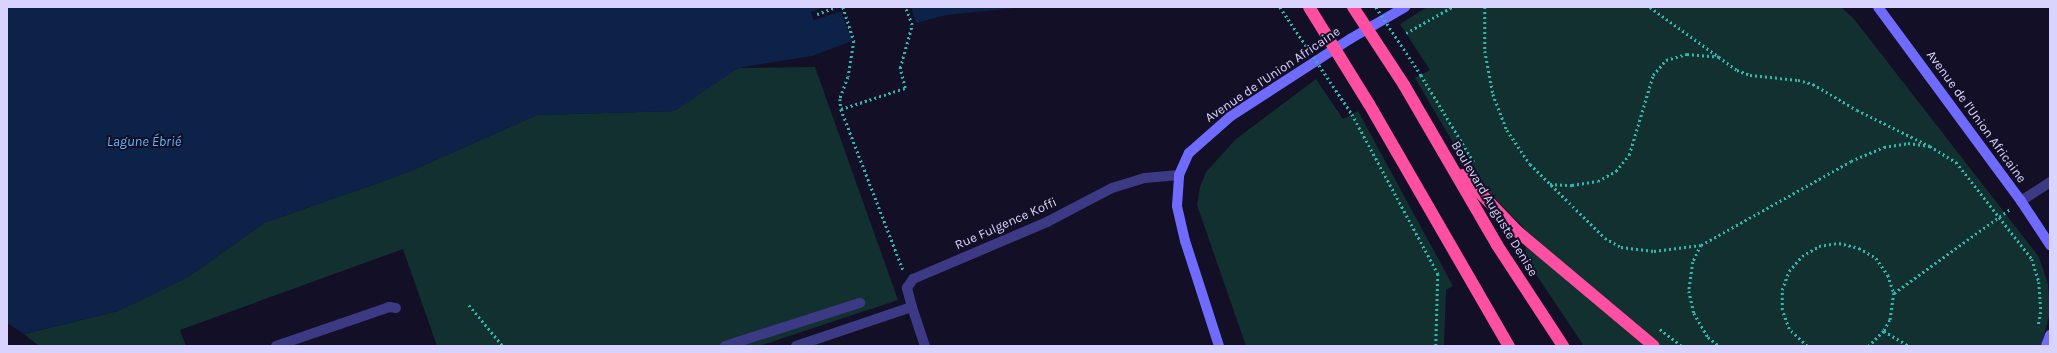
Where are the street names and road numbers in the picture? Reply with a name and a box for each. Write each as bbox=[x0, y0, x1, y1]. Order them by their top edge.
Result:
street label: Avenue de l'Union Africaine bbox=[1202, 24, 1344, 126]
street label: Avenue de l'Union Africaine bbox=[1923, 48, 2029, 186]
street label: Boulevard Auguste Denise bbox=[1447, 139, 1541, 279]
street label: Rue Fulgence Koffi bbox=[953, 195, 1059, 253]

